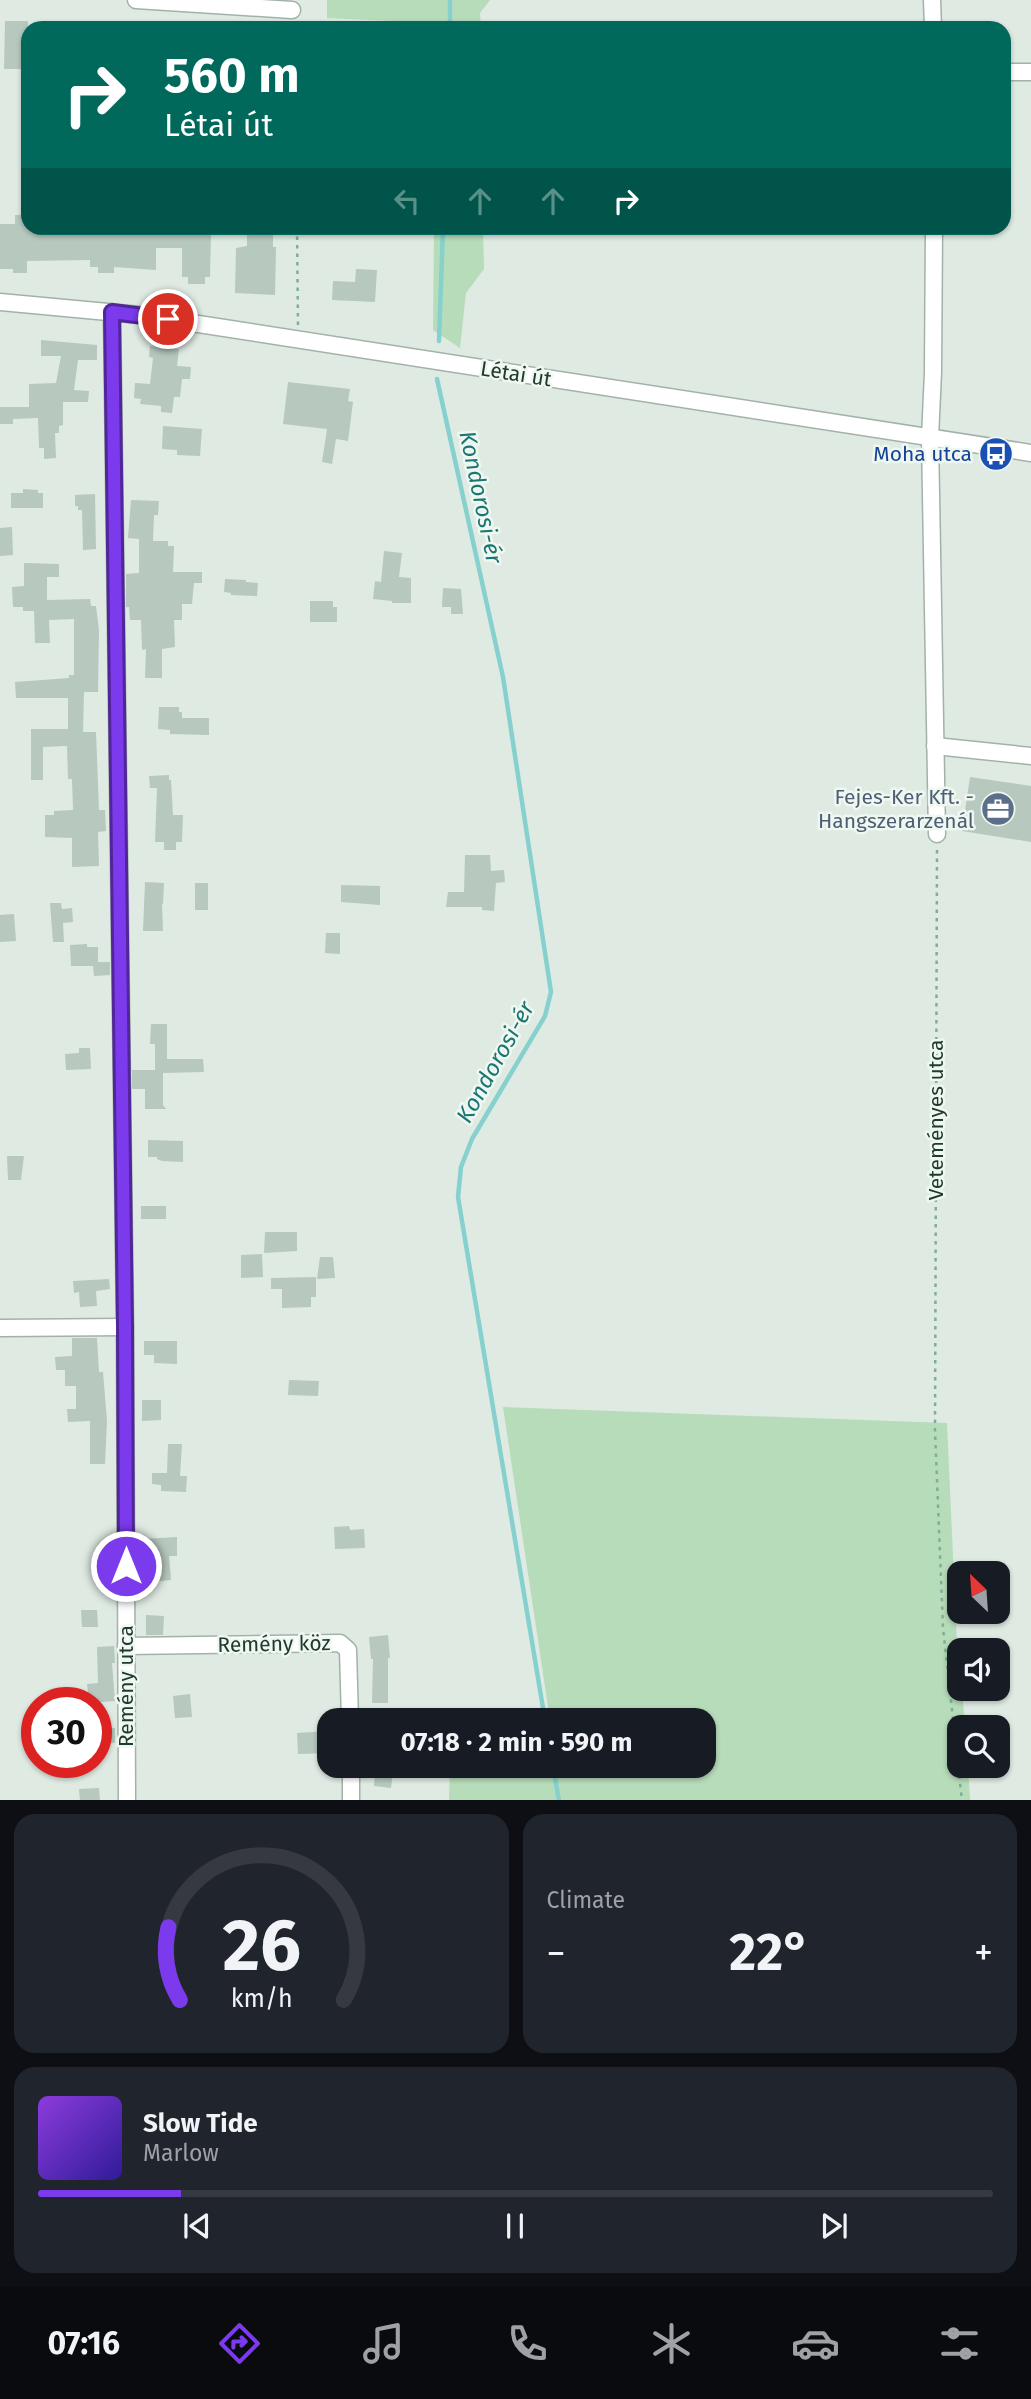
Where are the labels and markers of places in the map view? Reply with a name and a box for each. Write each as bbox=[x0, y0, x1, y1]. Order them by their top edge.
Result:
pin bbox=[138, 289, 198, 349]
bus stop icon: Moha utca bbox=[977, 435, 1015, 473]
place label: Moha utca bbox=[873, 441, 972, 467]
place label: Fejes-Ker Kft. - Hangszerarzenál bbox=[818, 784, 974, 834]
office icon: Fejes-Ker Kft. - Hangszerarzenál bbox=[979, 790, 1017, 828]

